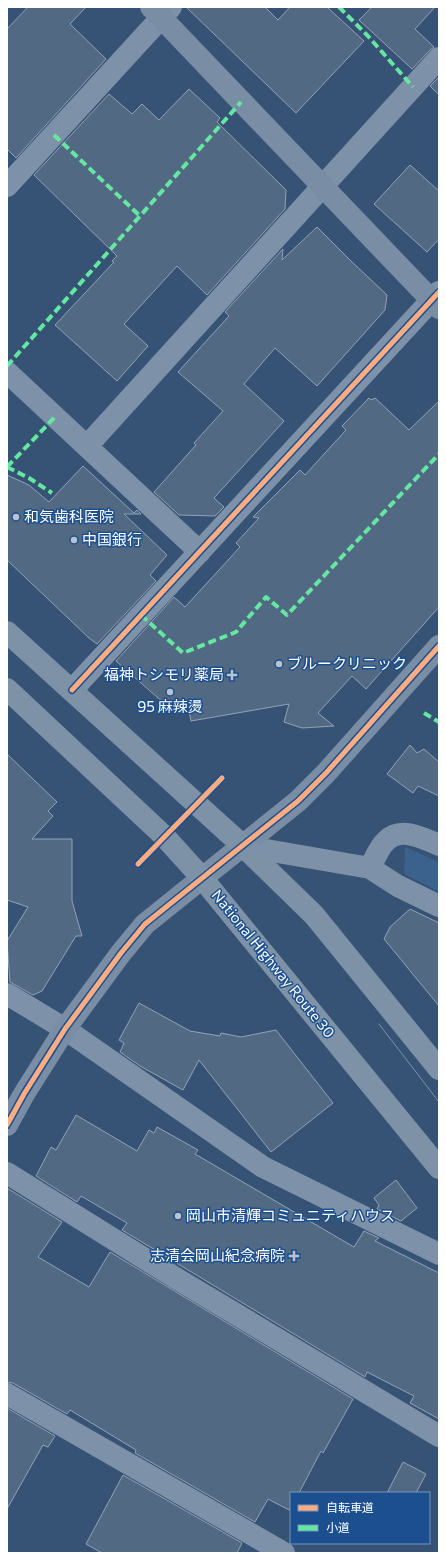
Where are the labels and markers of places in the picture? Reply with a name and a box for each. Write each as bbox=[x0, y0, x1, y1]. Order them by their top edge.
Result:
place label: 和気歯科医院 bbox=[24, 507, 114, 525]
marker: 和気歯科医院 bbox=[11, 512, 21, 522]
place label: 中国銀行 bbox=[82, 530, 142, 548]
marker: 中国銀行 bbox=[69, 535, 79, 545]
place label: ブルークリニック bbox=[287, 654, 407, 672]
marker: ブルークリニック bbox=[274, 659, 284, 669]
place label: 福神トシモリ薬局 bbox=[104, 665, 224, 683]
marker: 福神トシモリ薬局 bbox=[227, 670, 237, 680]
marker: 95 麻辣燙 bbox=[165, 687, 175, 697]
place label: 95 麻辣燙 bbox=[137, 697, 203, 715]
place label: 岡山市清輝コミュニティハウス bbox=[186, 1206, 395, 1224]
marker: 岡山市清輝コミュニティハウス bbox=[173, 1211, 183, 1221]
place label: 志清会岡山紀念病院 bbox=[150, 1246, 285, 1264]
marker: 志清会岡山紀念病院 bbox=[288, 1250, 300, 1262]

